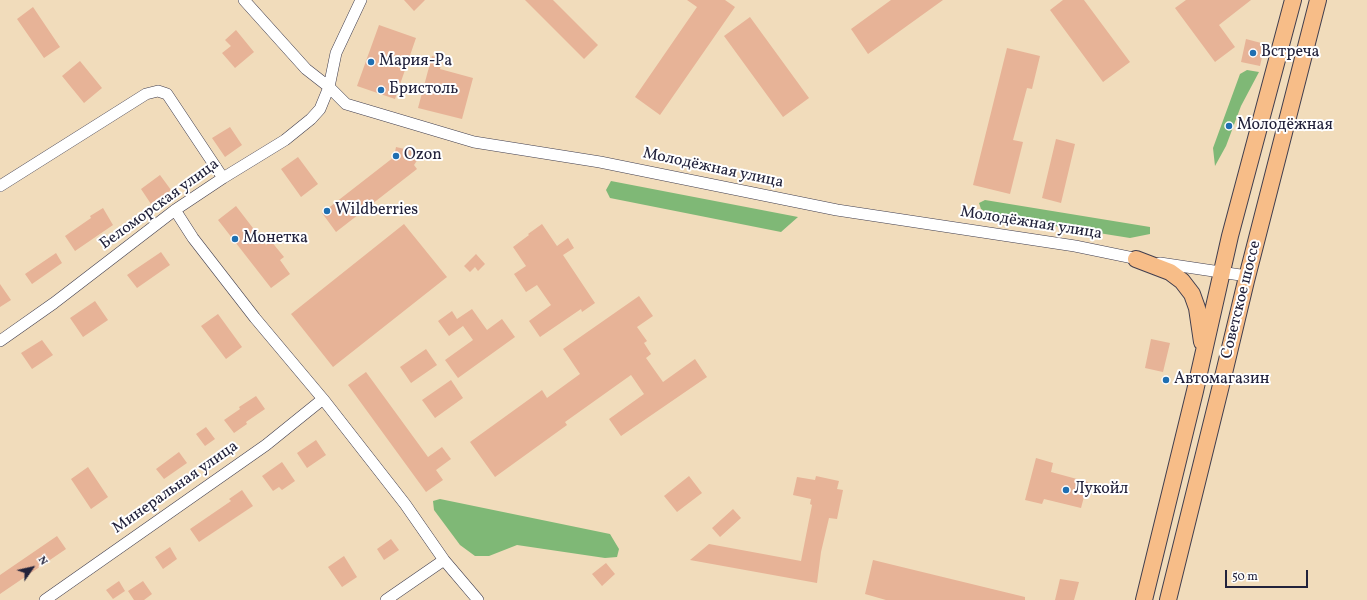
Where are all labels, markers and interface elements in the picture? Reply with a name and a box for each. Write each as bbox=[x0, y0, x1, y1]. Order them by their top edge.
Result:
place label: Встреча bbox=[1261, 43, 1320, 63]
marker: Встреча bbox=[1248, 48, 1258, 58]
place label: Мария-Ра bbox=[379, 52, 452, 72]
marker: Мария-Ра bbox=[366, 57, 376, 67]
place label: Бристоль bbox=[389, 80, 458, 100]
marker: Бристоль bbox=[376, 85, 386, 95]
place label: Молодёжная bbox=[1237, 116, 1333, 136]
marker: Молодёжная bbox=[1224, 121, 1234, 131]
street label: Молодёжная улица bbox=[641, 145, 785, 193]
place label: Ozon bbox=[404, 146, 442, 166]
marker: Ozon bbox=[391, 151, 401, 161]
street label: Беломорская улица bbox=[97, 155, 223, 255]
place label: Wildberries bbox=[335, 201, 418, 221]
street label: Молодёжная улица bbox=[959, 203, 1103, 245]
marker: Wildberries bbox=[322, 206, 332, 216]
place label: Монетка bbox=[243, 229, 308, 249]
marker: Монетка bbox=[230, 234, 240, 244]
street label: Советское шоссе bbox=[1218, 239, 1266, 361]
place label: Автомагазин bbox=[1174, 370, 1269, 390]
marker: Автомагазин bbox=[1161, 375, 1171, 385]
street label: Минеральная улица bbox=[109, 437, 243, 539]
place label: Лукойл bbox=[1074, 480, 1128, 500]
marker: Лукойл bbox=[1061, 485, 1071, 495]
north arrow bbox=[12, 548, 52, 588]
text: N bbox=[34, 554, 51, 569]
scale bar bbox=[1227, 562, 1310, 588]
text: 50 m bbox=[1232, 569, 1258, 585]

